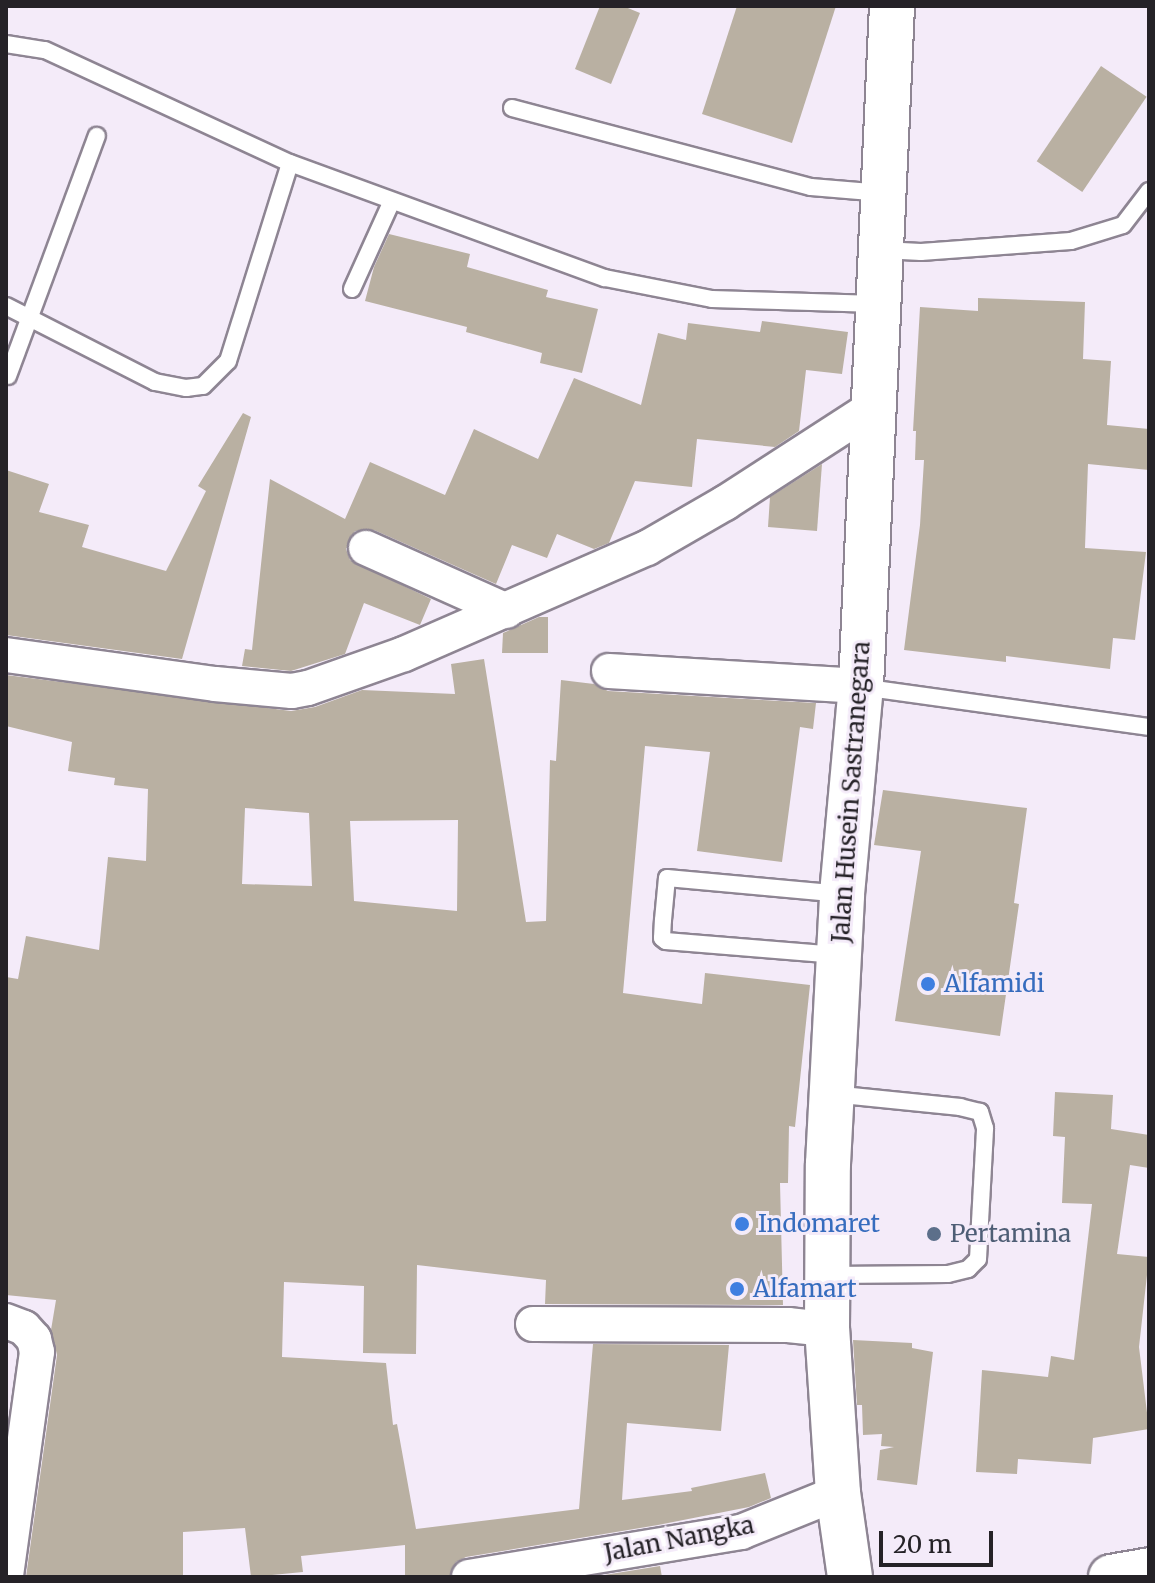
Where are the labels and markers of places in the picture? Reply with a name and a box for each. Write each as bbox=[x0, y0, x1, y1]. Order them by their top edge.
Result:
place label: Alfamidi bbox=[944, 970, 1045, 998]
marker: Alfamidi bbox=[919, 975, 937, 993]
place label: Indomaret bbox=[758, 1210, 880, 1238]
marker: Indomaret bbox=[733, 1215, 751, 1233]
place label: Pertamina bbox=[950, 1220, 1071, 1248]
marker: Pertamina bbox=[925, 1225, 943, 1243]
place label: Alfamart bbox=[753, 1275, 857, 1303]
marker: Alfamart bbox=[728, 1280, 746, 1298]

